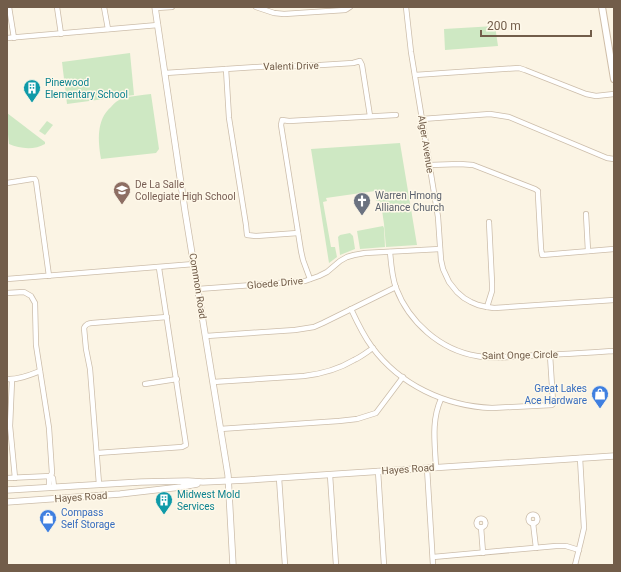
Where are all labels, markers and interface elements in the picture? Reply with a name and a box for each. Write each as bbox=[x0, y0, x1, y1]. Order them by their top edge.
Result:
scale bar bbox=[481, 12, 591, 38]
text: 200 m bbox=[487, 19, 521, 33]
street label: Valenti Drive bbox=[263, 60, 319, 72]
place label: Pinewood Elementary School bbox=[45, 77, 128, 100]
building icon: Pinewood Elementary School bbox=[22, 78, 42, 103]
street label: Alger Avenue bbox=[416, 114, 436, 174]
place label: De La Salle Collegiate High School bbox=[135, 179, 236, 202]
school or university icon: De La Salle Collegiate High School bbox=[112, 180, 132, 205]
place label: Warren Hmong Alliance Church bbox=[375, 190, 444, 213]
church icon: Warren Hmong Alliance Church bbox=[352, 191, 372, 216]
street label: Common Road bbox=[187, 252, 209, 320]
street label: Gloede Drive bbox=[247, 275, 303, 291]
street label: Saint Onge Circle bbox=[482, 349, 558, 361]
place label: Great Lakes Ace Hardware bbox=[524, 383, 587, 406]
shop icon: Great Lakes Ace Hardware bbox=[590, 384, 610, 409]
street label: Hayes Road bbox=[381, 462, 435, 476]
place label: Midwest Mold Services bbox=[177, 489, 240, 512]
street label: Hayes Road bbox=[54, 490, 108, 504]
building icon: Midwest Mold Services bbox=[154, 490, 174, 515]
place label: Compass Self Storage bbox=[61, 507, 115, 530]
shop icon: Compass Self Storage bbox=[38, 508, 58, 533]

